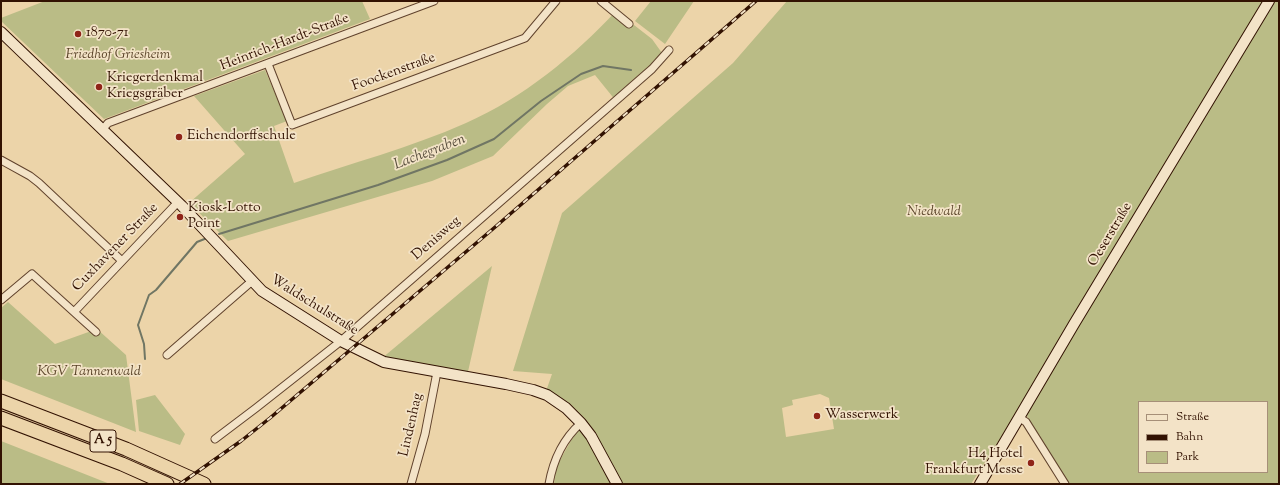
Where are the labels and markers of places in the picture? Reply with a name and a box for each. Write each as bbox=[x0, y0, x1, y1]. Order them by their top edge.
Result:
place label: 1870-71 bbox=[86, 26, 128, 42]
marker: 1870-71 bbox=[73, 29, 83, 39]
place label: Kriegerdenkmal Kriegsgräber bbox=[107, 71, 203, 104]
marker: Kriegerdenkmal Kriegsgräber bbox=[94, 82, 104, 92]
place label: Eichendorffschule bbox=[187, 129, 296, 145]
marker: Eichendorffschule bbox=[174, 132, 184, 142]
place label: Kiosk-Lotto Point bbox=[188, 201, 261, 234]
marker: Kiosk-Lotto Point bbox=[175, 212, 185, 222]
place label: Wasserwerk bbox=[825, 408, 898, 424]
marker: Wasserwerk bbox=[812, 411, 822, 421]
place label: H4 Hotel Frankfurt Messe bbox=[925, 447, 1023, 480]
marker: H4 Hotel Frankfurt Messe bbox=[1026, 458, 1036, 468]

